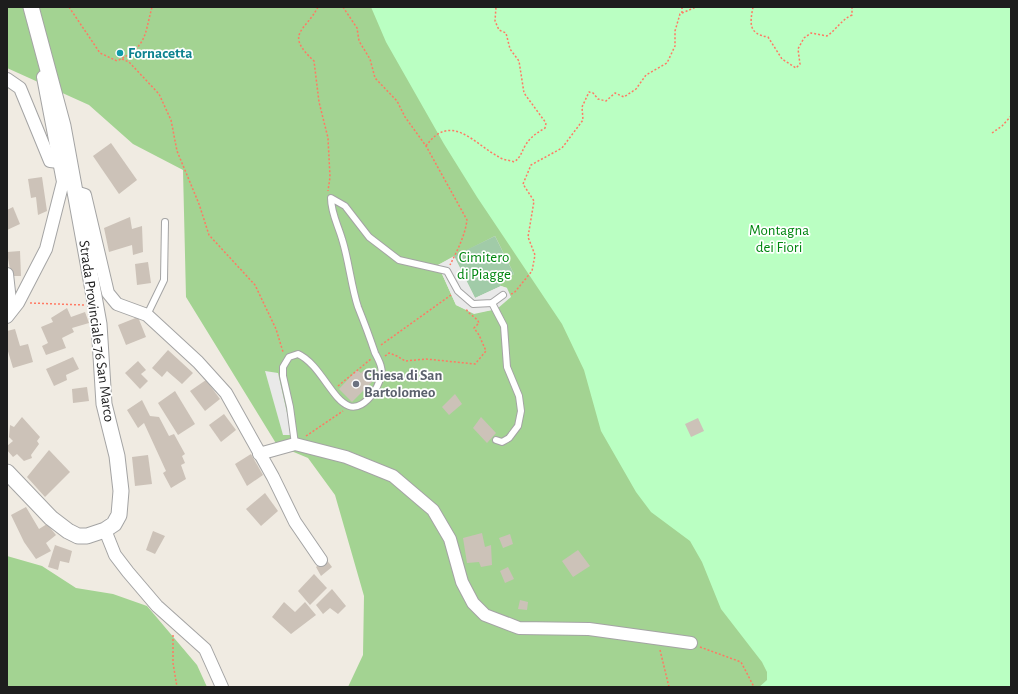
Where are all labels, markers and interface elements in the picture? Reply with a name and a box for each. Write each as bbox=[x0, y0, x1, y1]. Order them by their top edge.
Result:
place label: Fornacetta bbox=[128, 46, 192, 61]
marker: Fornacetta bbox=[115, 48, 125, 58]
park label: Montagna dei Fiori bbox=[749, 223, 809, 255]
street label: Strada Provinciale 76 San Marco bbox=[76, 239, 117, 423]
park label: Cimitero di Piagge bbox=[457, 250, 511, 282]
place label: Chiesa di San Bartolomeo bbox=[364, 368, 442, 400]
marker: Chiesa di San Bartolomeo bbox=[351, 379, 361, 389]

